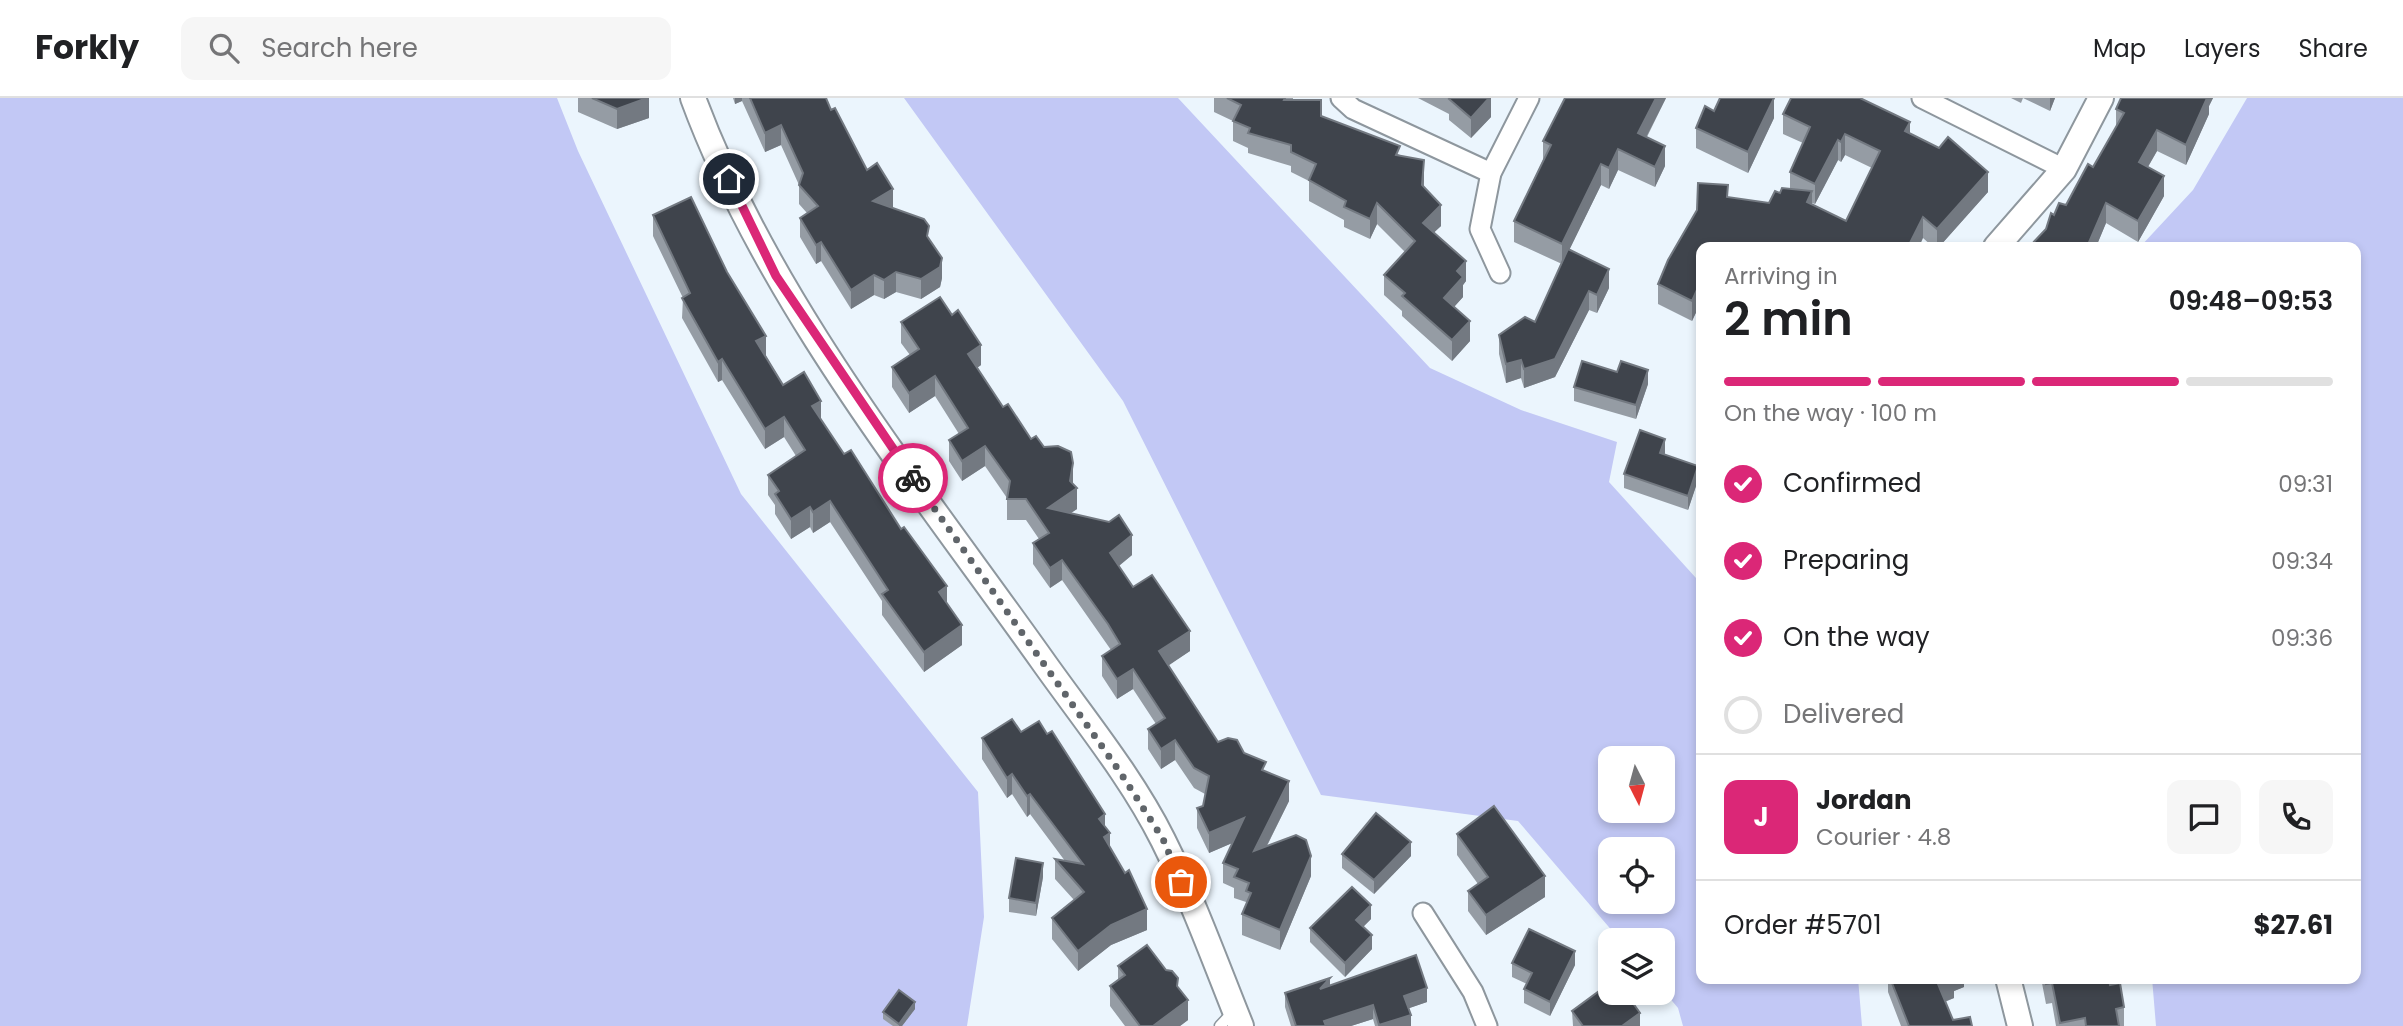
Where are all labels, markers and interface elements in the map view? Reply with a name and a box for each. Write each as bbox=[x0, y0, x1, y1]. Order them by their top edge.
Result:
search box bbox=[181, 17, 671, 80]
text: Forkly bbox=[35, 24, 139, 71]
icon: search bbox=[205, 29, 243, 67]
text: Search here bbox=[261, 30, 418, 66]
text: Map bbox=[2093, 32, 2146, 65]
text: Layers bbox=[2184, 32, 2260, 65]
text: Share bbox=[2298, 32, 2368, 65]
pin bbox=[699, 149, 759, 209]
icon: home bbox=[710, 160, 748, 198]
text: Arriving in bbox=[1724, 260, 1838, 292]
text: 09:48–09:53 bbox=[2169, 283, 2333, 319]
text: 2 min bbox=[1724, 287, 1853, 351]
text: On the way · 100 m bbox=[1724, 397, 1937, 429]
courier bbox=[878, 443, 948, 513]
icon: bike bbox=[894, 459, 932, 497]
icon: check bbox=[1724, 465, 1762, 503]
text: Confirmed bbox=[1783, 465, 1921, 501]
text: 09:31 bbox=[2278, 468, 2333, 500]
icon: check bbox=[1724, 542, 1762, 580]
text: Preparing bbox=[1783, 542, 1909, 578]
text: 09:34 bbox=[2271, 545, 2333, 577]
icon: check bbox=[1724, 619, 1762, 657]
text: On the way bbox=[1783, 619, 1930, 655]
text: 09:36 bbox=[2271, 622, 2333, 654]
text: Delivered bbox=[1783, 696, 1904, 732]
north arrow bbox=[1598, 746, 1675, 822]
map controls bbox=[1598, 746, 1675, 1005]
button: chat bbox=[2167, 780, 2241, 854]
button: phone bbox=[2259, 780, 2333, 854]
text: Jordan bbox=[1816, 782, 1912, 818]
text: J bbox=[1753, 799, 1769, 835]
text: Courier · 4.8 bbox=[1816, 821, 1951, 853]
button: locate bbox=[1598, 837, 1675, 914]
pin bbox=[1151, 852, 1211, 912]
icon: bag bbox=[1162, 863, 1200, 901]
text: Order #5701 bbox=[1724, 907, 1881, 943]
text: $27.61 bbox=[2253, 907, 2333, 943]
button: layers bbox=[1598, 928, 1675, 1005]

